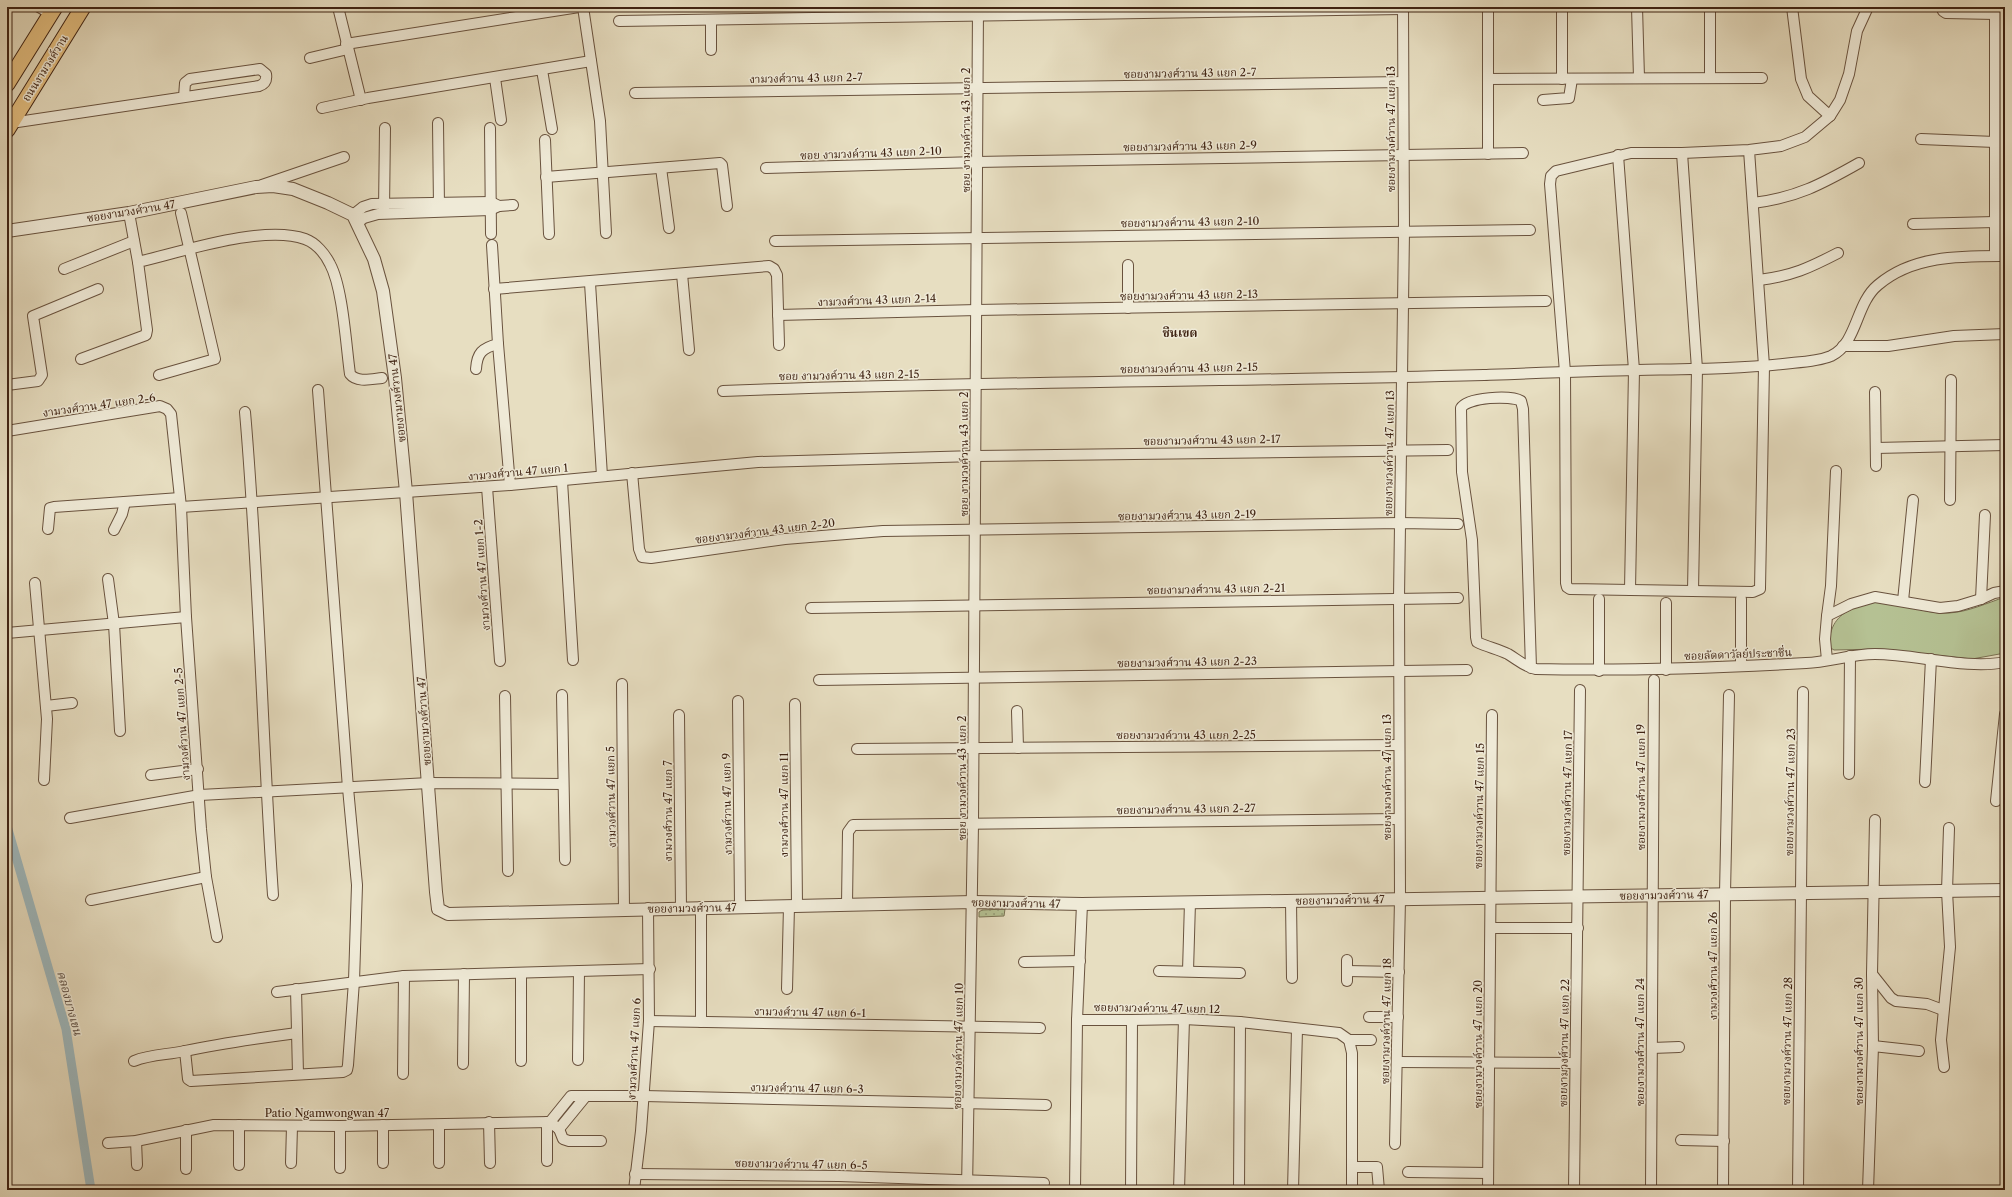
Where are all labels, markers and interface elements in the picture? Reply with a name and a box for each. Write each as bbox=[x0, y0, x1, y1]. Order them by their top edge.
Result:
street label: ถนนงามวงศ์วาน bbox=[19, 32, 71, 104]
street label: ซอยงามวงศ์วาน 43 แยก 2-7 bbox=[1124, 65, 1257, 81]
street label: ซอยงามวงค์วาน 47 แยก 13 bbox=[1384, 66, 1398, 192]
street label: ซอย งามวงค์วาน 43 แยก 2 bbox=[959, 67, 973, 193]
street label: งามวงศ์วาน 43 แยก 2-7 bbox=[749, 70, 863, 86]
street label: ซอยงามวงศ์วาน 43 แยก 2-9 bbox=[1123, 138, 1257, 154]
street label: ซอย งามวงค์วาน 43 แยก 2-10 bbox=[800, 144, 942, 162]
street label: ซอยงามวงศ์วาน 47 bbox=[86, 197, 177, 225]
street label: ซอยงามวงค์วาน 43 แยก 2-10 bbox=[1121, 214, 1259, 230]
street label: ซอยงามวงศ์วาน 43 แยก 2-13 bbox=[1120, 287, 1258, 303]
street label: งามวงศ์วาน 43 แยก 2-14 bbox=[817, 291, 937, 309]
district label: ชินเขต bbox=[1163, 325, 1197, 340]
street label: ซอยงามวงศ์วาน 47 bbox=[385, 352, 409, 443]
street label: ซอยงามวงค์วาน 43 แยก 2-15 bbox=[1120, 360, 1258, 376]
street label: ซอย งามวงค์วาน 43 แยก 2-15 bbox=[779, 367, 919, 383]
street label: งามวงศ์วาน 47 แยก 2-6 bbox=[42, 390, 157, 420]
street label: ซอยงามวงค์วาน 47 แยก 13 bbox=[1381, 390, 1397, 516]
street label: ซอย งามวงค์วาน 43 แยก 2 bbox=[957, 391, 971, 517]
street label: ซอยงามวงศ์วาน 43 แยก 2-17 bbox=[1143, 432, 1281, 448]
street label: งามวงศ์วาน 47 แยก 1 bbox=[467, 461, 569, 483]
street label: ซอยงามวงศ์วาน 43 แยก 2-19 bbox=[1118, 507, 1256, 523]
street label: ซอยงามวงศ์วาน 43 แยก 2-20 bbox=[694, 515, 836, 547]
street label: งามวงศ์วาน 47 แยก 1-2 bbox=[471, 519, 493, 631]
street label: ซอยงามวงศ์วาน 43 แยก 2-21 bbox=[1147, 581, 1286, 597]
street label: ซอยลัดดาวัลย์ประชาชื่น bbox=[1684, 644, 1792, 663]
street label: ซอยงามวงศ์วาน 43 แยก 2-23 bbox=[1117, 654, 1257, 670]
street label: งามวงศ์วาน 47 แยก 2-5 bbox=[171, 667, 193, 781]
street label: ซอยงามวงศ์วาน 47 bbox=[414, 675, 434, 766]
street label: ซอยงามวงค์วาน 47 แยก 13 bbox=[1380, 714, 1394, 840]
street label: ซอย งามวงค์วาน 43 แยก 2 bbox=[955, 715, 969, 841]
street label: ซอยงามวงศ์วาน 47 แยก 19 bbox=[1634, 724, 1648, 850]
street label: ซอยงามวงค์วาน 43 แยก 2-25 bbox=[1116, 728, 1256, 742]
street label: ซอยงามวงศ์วาน 47 แยก 23 bbox=[1782, 728, 1798, 856]
street label: ซอยงามวงศ์วาน 47 แยก 17 bbox=[1559, 730, 1575, 856]
street label: ซอยงามวงค์วาน 47 แยก 15 bbox=[1471, 743, 1487, 869]
street label: งามวงศ์วาน 47 แยก 5 bbox=[603, 746, 619, 848]
street label: งามวงศ์วาน 47 แยก 11 bbox=[777, 752, 791, 858]
street label: งามวงศ์วาน 47 แยก 9 bbox=[719, 753, 735, 855]
street label: งามวงศ์วาน 47 แยก 7 bbox=[661, 760, 675, 862]
street label: ซอยงามวงศ์วาน 43 แยก 2-27 bbox=[1116, 801, 1256, 817]
street label: ซอยงามวงศ์วาน 47 bbox=[1619, 887, 1709, 903]
street label: ซอยงามวงศ์วาน 47 bbox=[1295, 892, 1385, 908]
street label: ซอยงามวงศ์วาน 47 bbox=[971, 895, 1061, 911]
street label: ซอยงามวงศ์วาน 47 bbox=[647, 900, 737, 916]
street label: งามวงศ์วาน 47 แยก 26 bbox=[1706, 911, 1720, 1020]
street label: ซอยงามวงค์วาน 47 แยก 18 bbox=[1378, 958, 1394, 1084]
water label: คลองบางเขน bbox=[54, 969, 86, 1037]
street label: ซอยงามวงศ์วาน 47 แยก 28 bbox=[1779, 977, 1795, 1105]
street label: ซอยงามวงศ์วาน 47 แยก 30 bbox=[1852, 977, 1866, 1105]
street label: ซอยงามวงศ์วาน 47 แยก 24 bbox=[1633, 978, 1647, 1106]
street label: ซอยงามวงศ์วาน 47 แยก 22 bbox=[1556, 979, 1572, 1107]
street label: ซอยงามวงค์วาน 47 แยก 20 bbox=[1471, 980, 1485, 1108]
street label: ซอยงามวงค์วาน 47 แยก 10 bbox=[950, 982, 966, 1110]
street label: งามวงศ์วาน 47 แยก 6 bbox=[624, 997, 644, 1100]
street label: ซอยงามวงค์วาน 47 แยก 12 bbox=[1094, 1000, 1220, 1016]
street label: งามวงศ์วาน 47 แยก 6-1 bbox=[754, 1004, 866, 1020]
street label: งามวงศ์วาน 47 แยก 6-3 bbox=[750, 1080, 864, 1096]
street label: Patio Ngamwongwan 47 bbox=[265, 1106, 390, 1120]
street label: ซอยงามวงศ์วาน 47 แยก 6-5 bbox=[734, 1156, 868, 1172]

